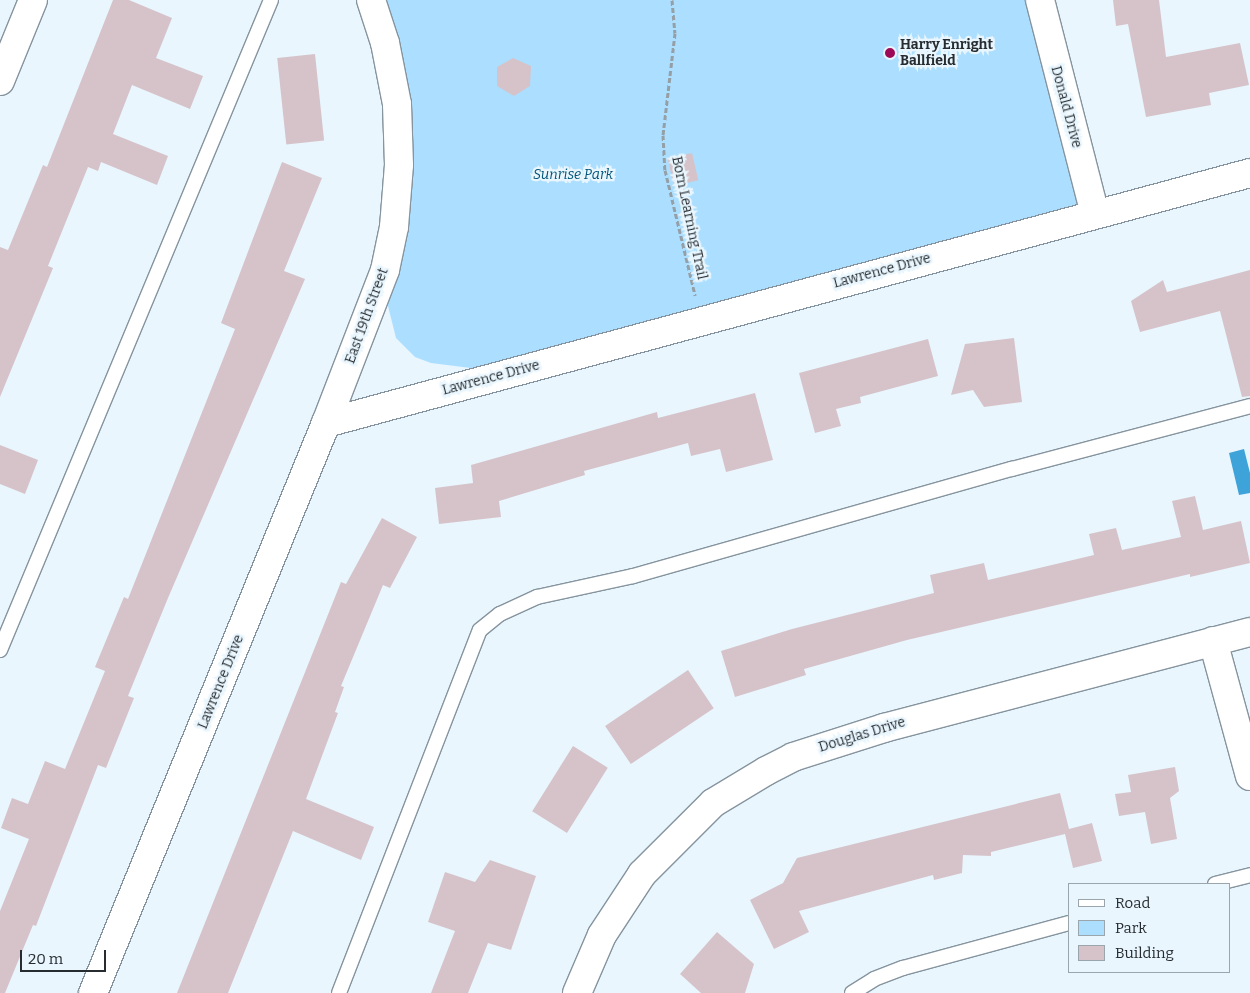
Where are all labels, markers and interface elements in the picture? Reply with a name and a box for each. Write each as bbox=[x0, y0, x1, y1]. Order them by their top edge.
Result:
place label: Harry Enright Ballfield bbox=[900, 37, 993, 70]
marker: Harry Enright Ballfield bbox=[884, 47, 896, 59]
street label: Donald Drive bbox=[1047, 64, 1085, 150]
street label: Born Learning Trail bbox=[668, 155, 710, 281]
park label: Sunrise Park bbox=[533, 167, 613, 183]
street label: Lawrence Drive bbox=[831, 250, 933, 292]
street label: East 19th Street bbox=[342, 266, 392, 366]
street label: Lawrence Drive bbox=[440, 357, 542, 399]
street label: Lawrence Drive bbox=[194, 632, 248, 732]
street label: Douglas Drive bbox=[817, 714, 907, 756]
legend bbox=[1068, 883, 1230, 973]
text: Road bbox=[1115, 894, 1150, 912]
text: Park bbox=[1115, 919, 1147, 937]
scale bar bbox=[22, 940, 109, 972]
text: Building bbox=[1115, 944, 1174, 962]
text: 20 m bbox=[28, 950, 63, 968]

